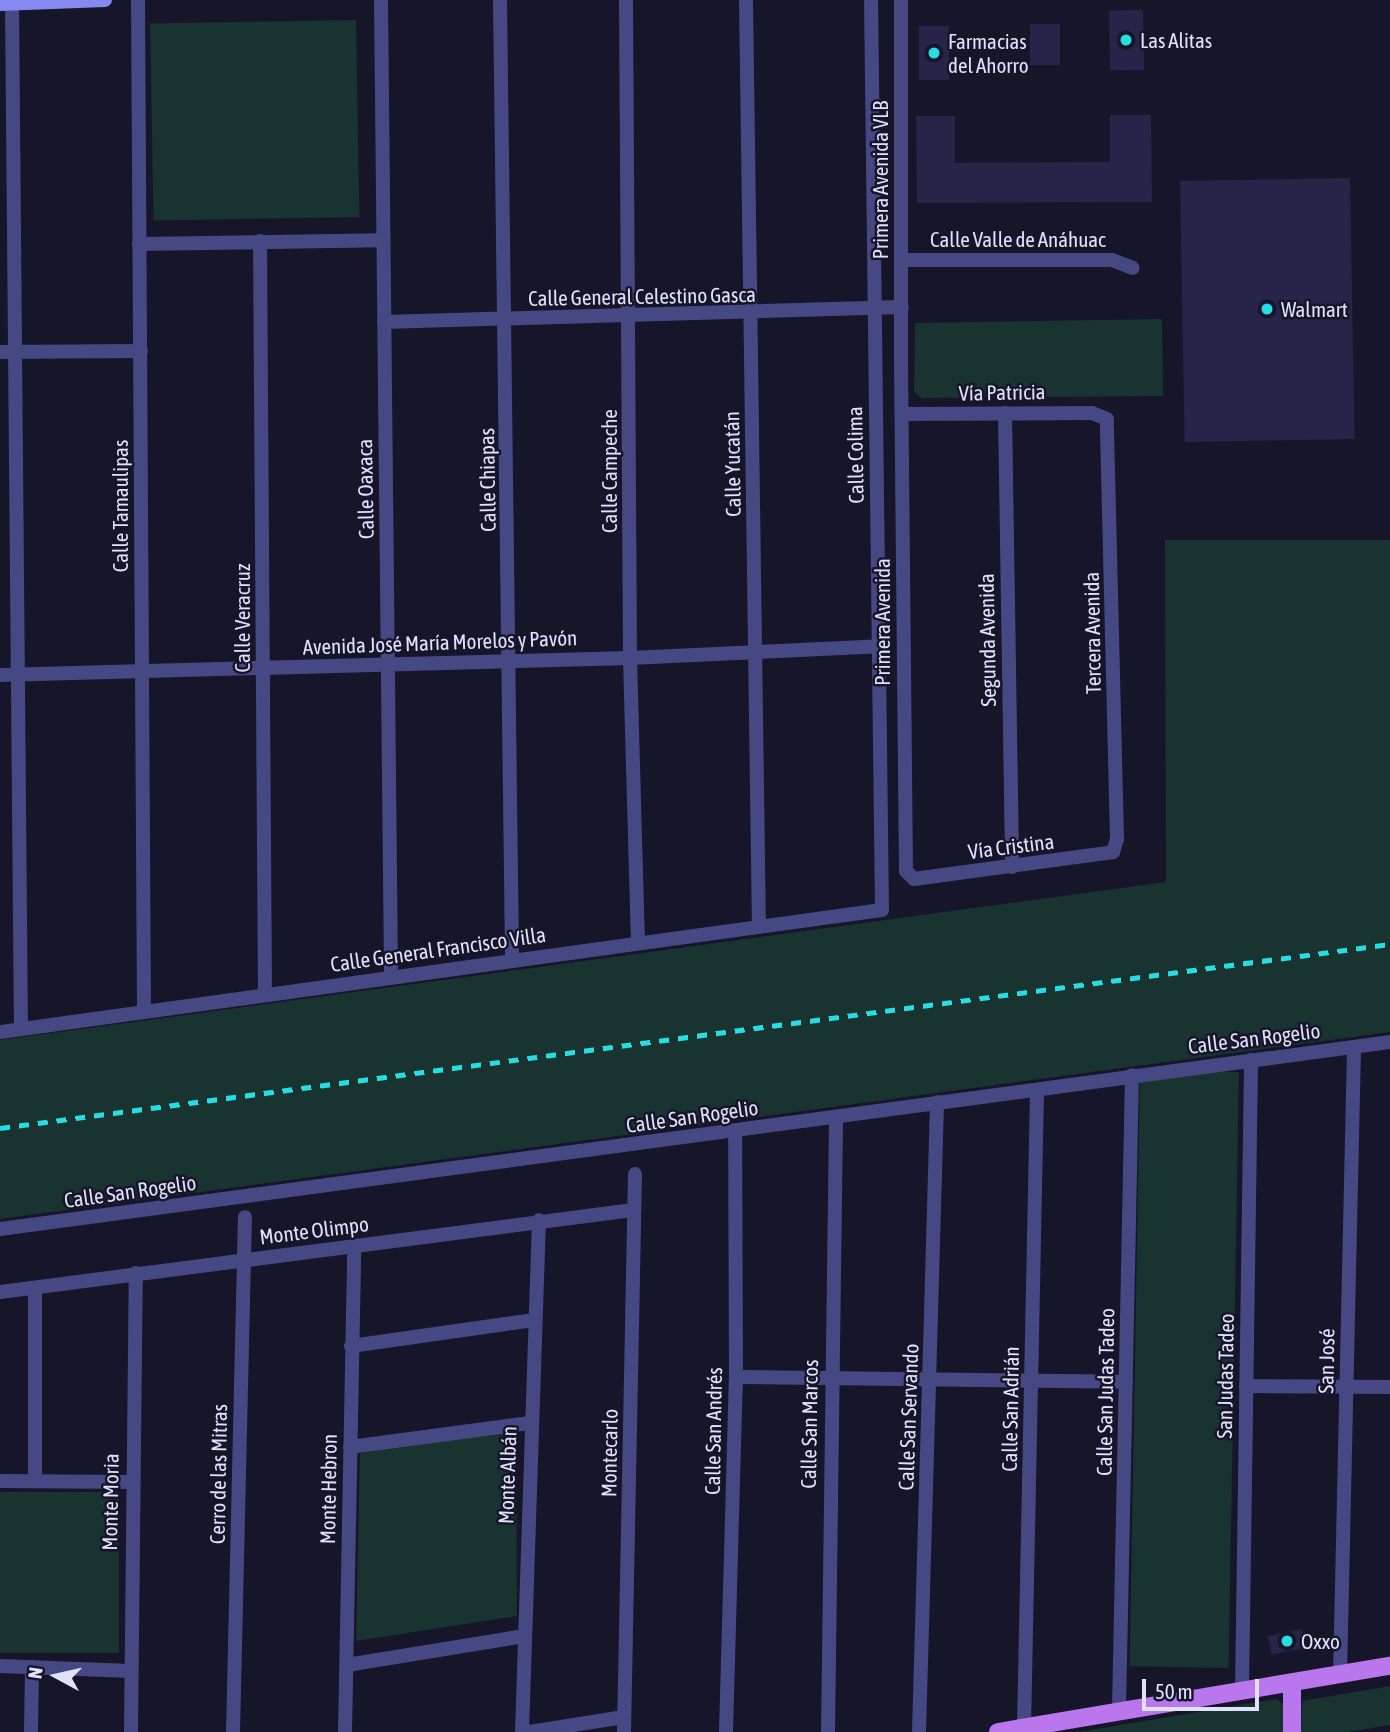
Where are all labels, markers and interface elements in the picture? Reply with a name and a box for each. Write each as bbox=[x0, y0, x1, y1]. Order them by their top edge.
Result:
place label: Las Alitas bbox=[1140, 27, 1212, 53]
place label: Farmacias del Ahorro bbox=[948, 28, 1029, 78]
marker: Las Alitas bbox=[1118, 32, 1134, 48]
marker: Farmacias del Ahorro bbox=[926, 45, 942, 61]
street label: Primera Avenida VLB bbox=[867, 101, 893, 259]
street label: Calle Valle de Anáhuac bbox=[930, 226, 1106, 252]
street label: Calle General Celestino Gasca bbox=[528, 281, 756, 311]
place label: Walmart bbox=[1281, 296, 1348, 322]
marker: Walmart bbox=[1259, 301, 1275, 317]
street label: Vía Patricia bbox=[958, 379, 1046, 405]
street label: Calle Colima bbox=[842, 406, 868, 504]
street label: Calle Campeche bbox=[596, 409, 622, 533]
street label: Calle Yucatán bbox=[718, 411, 746, 517]
street label: Calle Chiapas bbox=[473, 428, 501, 532]
street label: Calle Oaxaca bbox=[352, 439, 378, 539]
street label: Calle Tamaulipas bbox=[107, 440, 133, 572]
street label: Primera Avenida bbox=[869, 558, 895, 686]
street label: Calle Veracruz bbox=[229, 564, 255, 672]
street label: Tercera Avenida bbox=[1078, 572, 1106, 694]
street label: Segunda Avenida bbox=[973, 573, 1001, 707]
street label: Avenida José María Morelos y Pavón bbox=[302, 625, 578, 659]
street label: Vía Cristina bbox=[967, 828, 1055, 864]
street label: Calle General Francisco Villa bbox=[329, 921, 547, 977]
street label: Calle San Rogelio bbox=[1186, 1017, 1322, 1059]
street label: Calle San Rogelio bbox=[624, 1094, 760, 1138]
street label: Calle San Rogelio bbox=[62, 1169, 198, 1213]
street label: Monte Olimpo bbox=[258, 1211, 370, 1249]
street label: Calle San Judas Tadeo bbox=[1091, 1308, 1119, 1476]
street label: San Judas Tadeo bbox=[1211, 1313, 1239, 1439]
street label: San José bbox=[1313, 1328, 1339, 1394]
street label: Calle San Servando bbox=[893, 1343, 923, 1491]
street label: Calle San Adrián bbox=[996, 1346, 1024, 1472]
street label: Calle San Marcos bbox=[795, 1359, 823, 1489]
street label: Calle San Andrés bbox=[699, 1367, 727, 1495]
street label: Cerro de las Mitras bbox=[204, 1404, 232, 1544]
street label: Montecarlo bbox=[596, 1409, 622, 1497]
street label: Monte Albán bbox=[493, 1426, 521, 1524]
street label: Monte Hebron bbox=[314, 1434, 342, 1544]
street label: Monte Moria bbox=[97, 1453, 123, 1551]
place label: Oxxo bbox=[1301, 1628, 1340, 1654]
marker: Oxxo bbox=[1279, 1633, 1295, 1649]
north arrow bbox=[21, 1641, 91, 1711]
text: N bbox=[24, 1666, 47, 1680]
scale bar bbox=[1145, 1666, 1262, 1710]
text: 50 m bbox=[1155, 1679, 1193, 1703]

